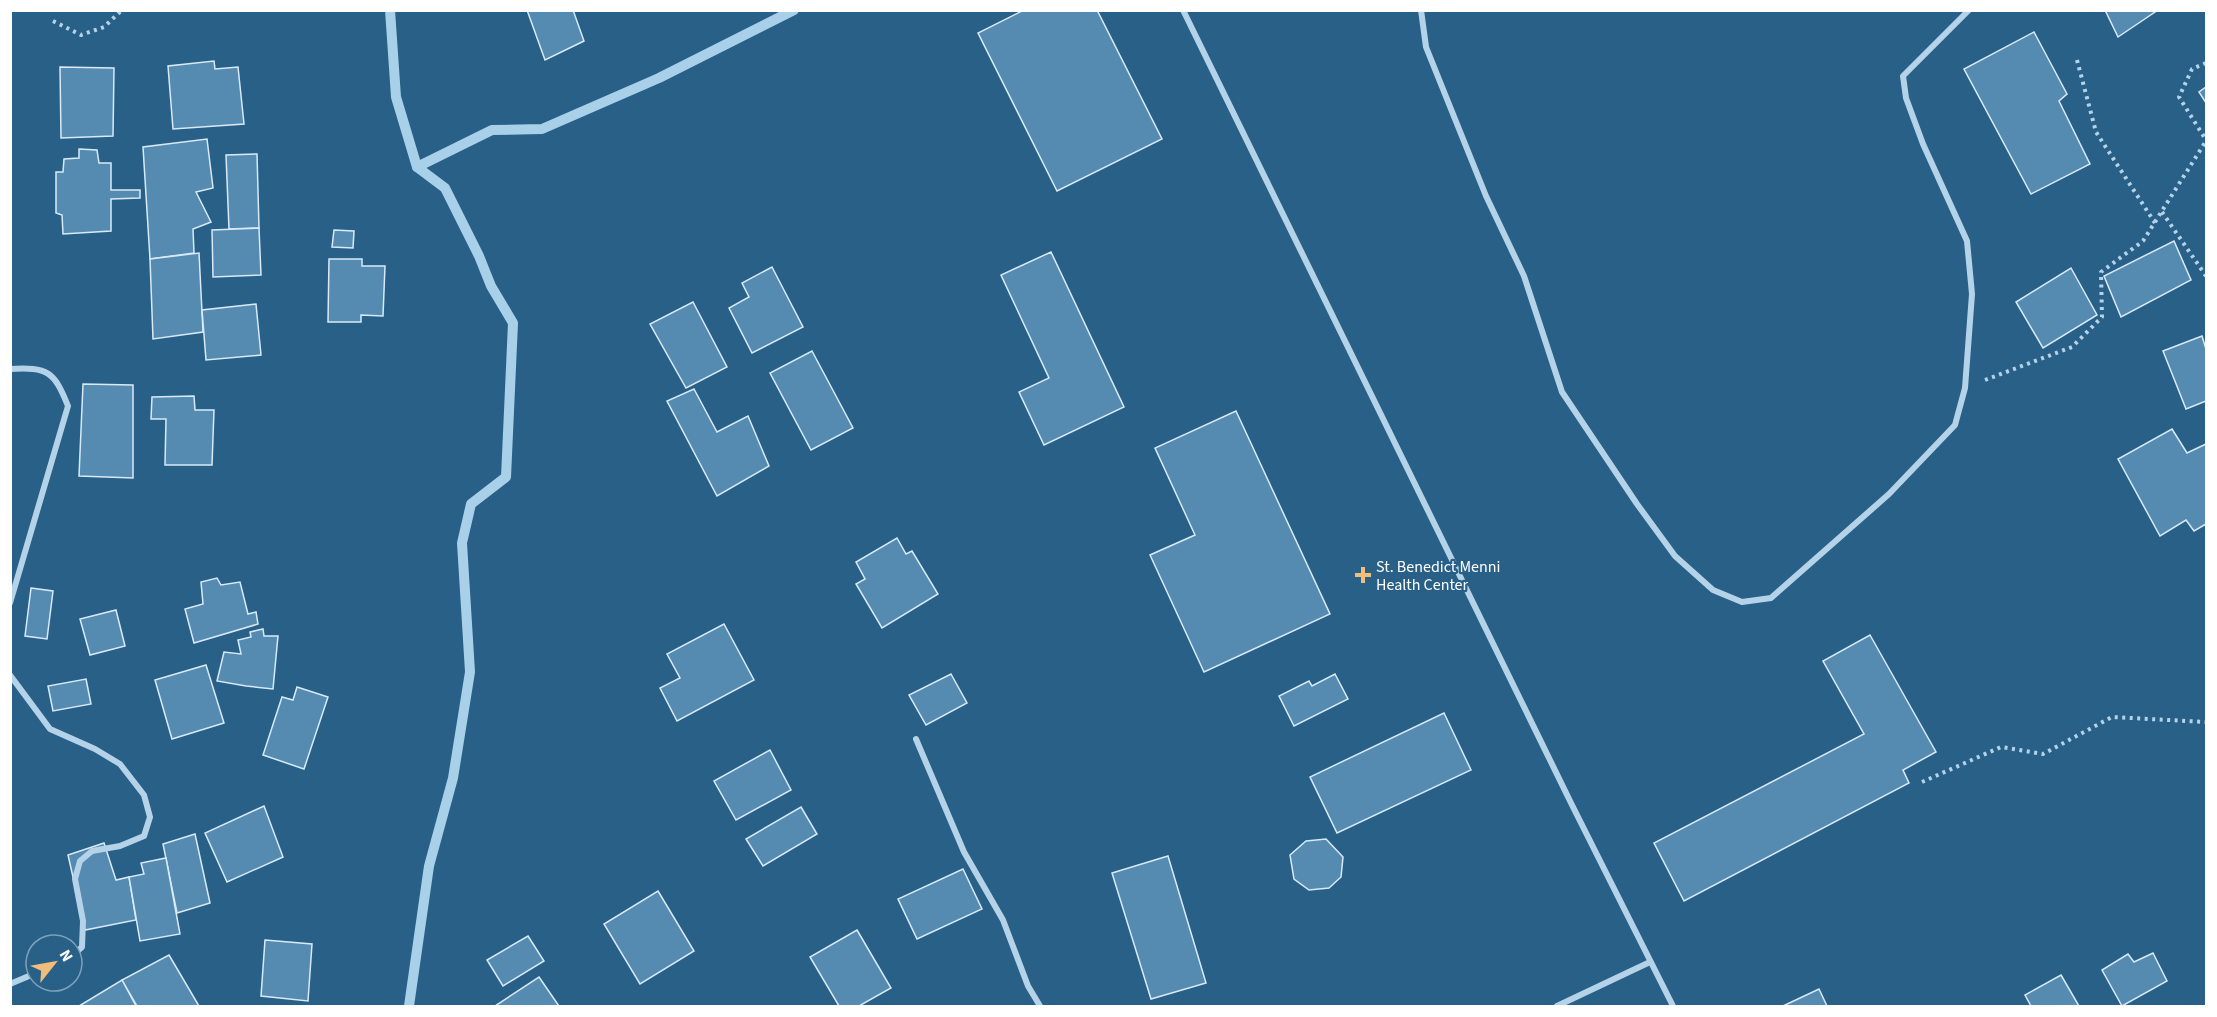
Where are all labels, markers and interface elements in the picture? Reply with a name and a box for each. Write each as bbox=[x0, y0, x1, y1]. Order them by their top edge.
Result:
place label: St. Benedict Menni Health Center bbox=[1376, 556, 1500, 596]
marker: St. Benedict Menni Health Center bbox=[1354, 566, 1372, 584]
north arrow bbox=[24, 933, 84, 993]
text: N bbox=[54, 946, 78, 966]

